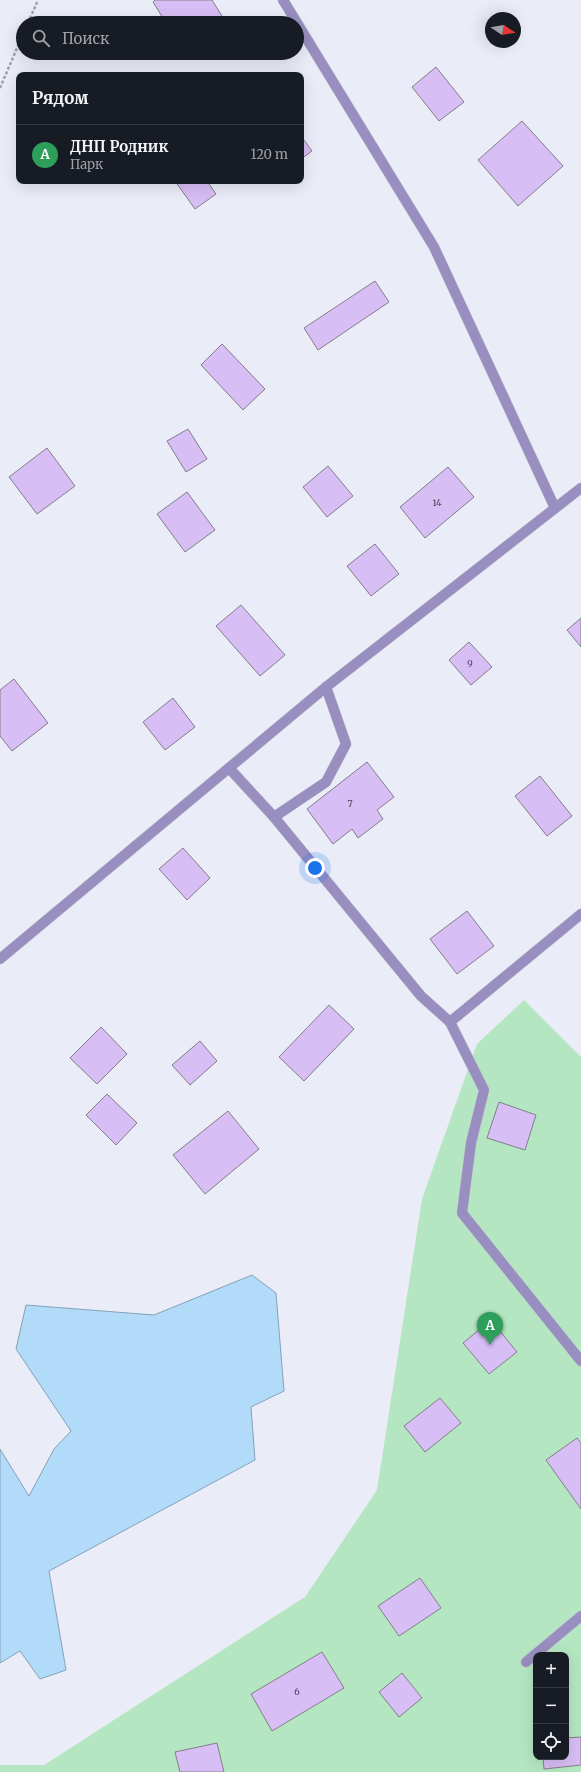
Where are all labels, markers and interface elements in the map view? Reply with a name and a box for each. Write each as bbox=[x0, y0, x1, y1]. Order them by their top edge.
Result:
north arrow bbox=[485, 12, 521, 48]
search box bbox=[16, 16, 304, 60]
icon: search bbox=[30, 27, 52, 49]
text: Поиск bbox=[62, 29, 109, 48]
text: Рядом bbox=[32, 87, 88, 109]
text: ДНП Родник bbox=[70, 137, 168, 156]
text: A bbox=[40, 146, 50, 163]
text: 120 m bbox=[250, 146, 288, 163]
text: Парк bbox=[70, 156, 103, 173]
house number: 14 bbox=[432, 497, 442, 508]
house number: 9 bbox=[467, 658, 473, 669]
house number: 7 bbox=[347, 798, 353, 809]
your location bbox=[305, 858, 325, 878]
pin: A bbox=[477, 1312, 503, 1345]
map controls bbox=[533, 1652, 569, 1760]
button: + bbox=[533, 1652, 569, 1688]
house number: 6 bbox=[294, 1686, 300, 1697]
button: − bbox=[533, 1688, 569, 1724]
button: locate bbox=[533, 1724, 569, 1760]

